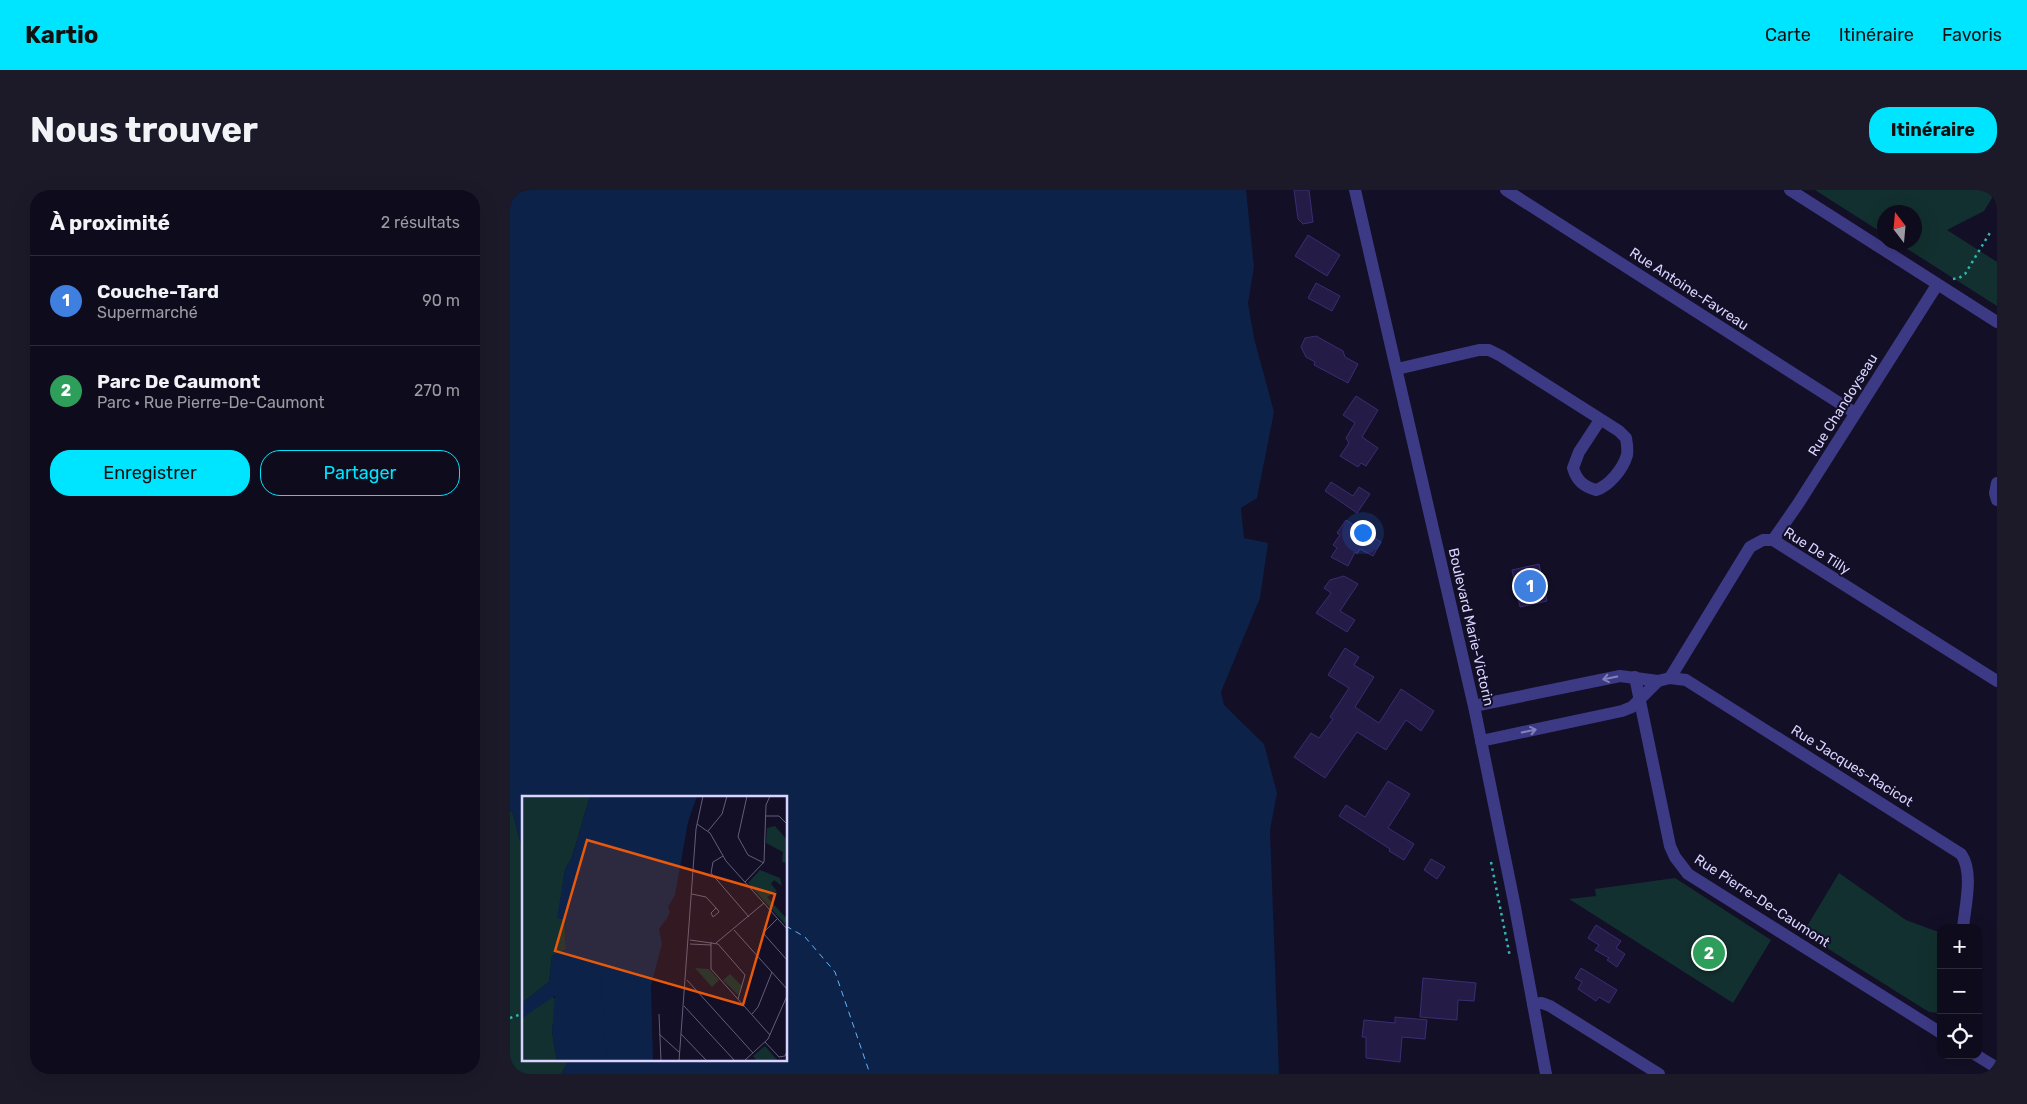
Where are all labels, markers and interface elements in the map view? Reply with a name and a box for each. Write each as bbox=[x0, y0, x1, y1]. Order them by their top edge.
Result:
text: Kartio bbox=[25, 21, 99, 49]
text: Carte bbox=[1765, 24, 1811, 46]
text: Itinéraire bbox=[1839, 24, 1914, 46]
text: Favoris bbox=[1942, 24, 2002, 46]
button: Itinéraire bbox=[1869, 107, 1997, 153]
text: Nous trouver bbox=[30, 109, 258, 151]
north arrow bbox=[1877, 205, 1922, 250]
text: À proximité bbox=[50, 210, 170, 235]
text: 2 résultats bbox=[381, 213, 460, 232]
street label: Rue Antoine-Favreau bbox=[1626, 244, 1752, 334]
text: Couche-Tard bbox=[97, 280, 219, 303]
text: 1 bbox=[62, 291, 70, 310]
text: 90 m bbox=[422, 291, 460, 310]
text: Supermarché bbox=[97, 303, 198, 322]
street label: Rue Chandoyseau bbox=[1805, 351, 1881, 459]
text: Parc De Caumont bbox=[97, 370, 260, 393]
text: 2 bbox=[61, 381, 71, 400]
text: 270 m bbox=[414, 381, 460, 400]
text: Parc · Rue Pierre-De-Caumont bbox=[97, 393, 325, 412]
button: Enregistrer bbox=[50, 450, 250, 496]
button: Partager bbox=[260, 450, 460, 496]
your location bbox=[1350, 520, 1376, 546]
street label: Rue De Tilly bbox=[1781, 524, 1854, 578]
street label: Boulevard Marie-Victorin bbox=[1445, 546, 1497, 708]
pin: 1 bbox=[1514, 567, 1546, 605]
one-way arrow bbox=[1602, 674, 1618, 684]
street label: Rue Jacques-Racicot bbox=[1788, 722, 1917, 811]
one-way arrow bbox=[1520, 726, 1536, 735]
inset map bbox=[522, 796, 788, 1062]
street label: Rue Pierre-De-Caumont bbox=[1691, 851, 1833, 951]
map controls bbox=[1937, 924, 1982, 1059]
button: + bbox=[1937, 924, 1982, 969]
pin: 2 bbox=[1693, 934, 1725, 972]
button: − bbox=[1937, 969, 1982, 1014]
button: locate bbox=[1937, 1014, 1982, 1059]

